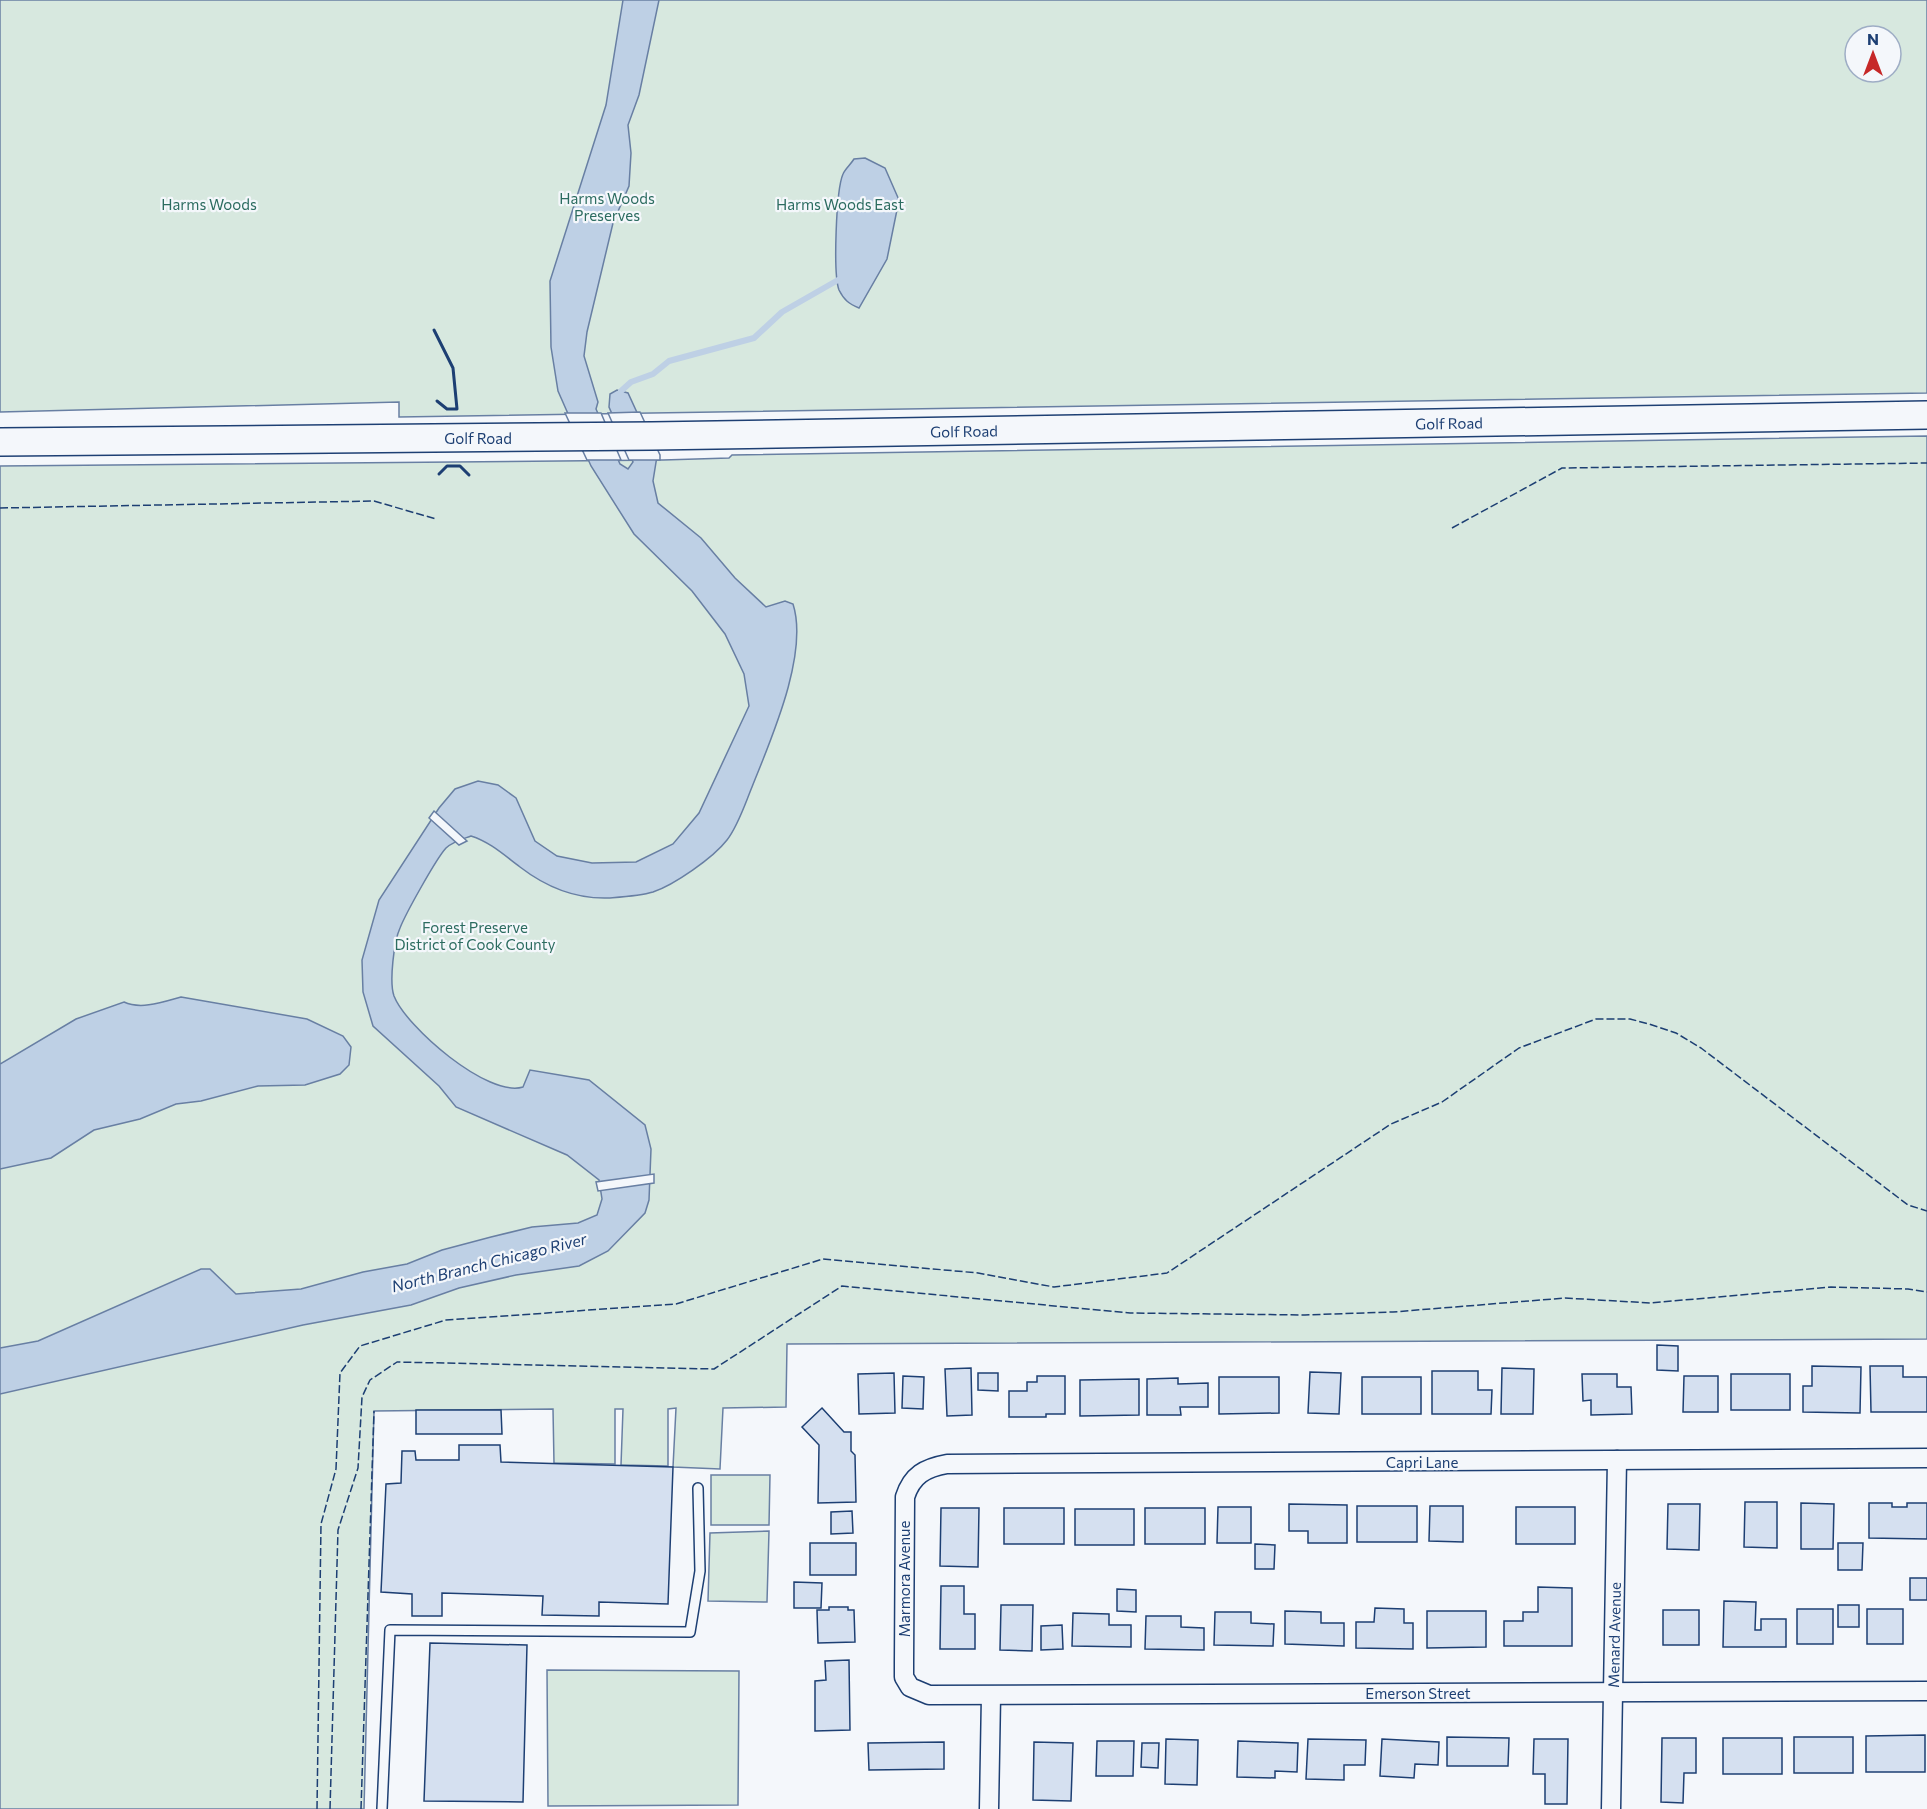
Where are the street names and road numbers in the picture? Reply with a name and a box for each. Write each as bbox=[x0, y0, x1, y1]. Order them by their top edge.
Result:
street label: Golf Road bbox=[1415, 413, 1483, 433]
street label: Golf Road bbox=[930, 421, 998, 441]
street label: Golf Road bbox=[444, 429, 512, 447]
street label: Capri Lane bbox=[1386, 1453, 1458, 1471]
street label: Marmora Avenue bbox=[895, 1521, 913, 1637]
street label: Menard Avenue bbox=[1604, 1582, 1624, 1688]
street label: Emerson Street bbox=[1365, 1684, 1471, 1702]

